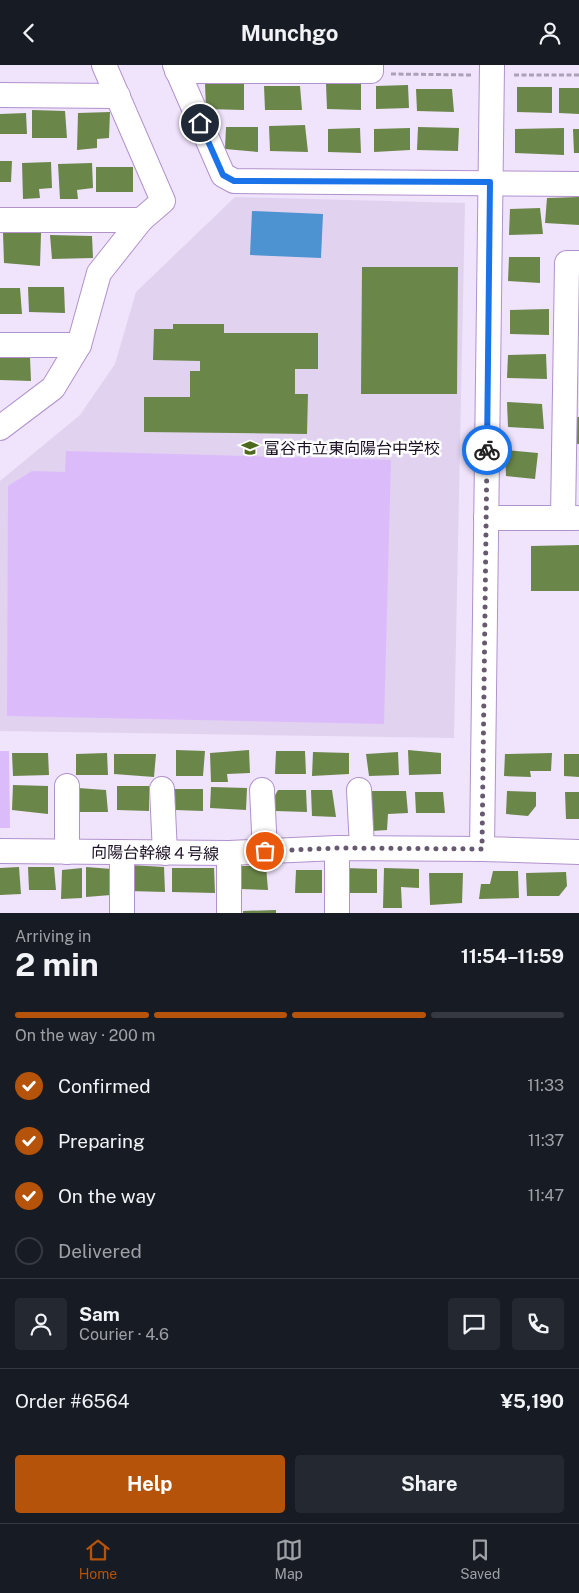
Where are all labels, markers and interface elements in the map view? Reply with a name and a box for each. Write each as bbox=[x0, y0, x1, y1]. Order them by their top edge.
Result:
icon: back bbox=[15, 19, 43, 47]
icon: person bbox=[536, 19, 564, 47]
text: Munchgo bbox=[241, 20, 338, 46]
pin bbox=[179, 102, 221, 144]
icon: home bbox=[186, 109, 214, 137]
courier bbox=[462, 425, 512, 475]
icon: bike bbox=[473, 436, 501, 464]
school or university icon: 富谷市立東向陽台中学校 bbox=[240, 438, 260, 458]
place label: 富谷市立東向陽台中学校 bbox=[264, 439, 440, 458]
pin bbox=[244, 830, 286, 872]
icon: bag bbox=[251, 837, 279, 865]
street label: 向陽台幹線４号線 bbox=[91, 842, 219, 864]
text: Arriving in bbox=[15, 927, 91, 946]
text: 11:54–11:59 bbox=[461, 945, 564, 967]
text: 2 min bbox=[15, 946, 99, 983]
text: On the way · 200 m bbox=[15, 1026, 155, 1045]
icon: check bbox=[15, 1072, 43, 1100]
text: Confirmed bbox=[58, 1075, 151, 1097]
text: 11:33 bbox=[527, 1076, 564, 1095]
icon: check bbox=[15, 1127, 43, 1155]
text: Preparing bbox=[58, 1130, 145, 1152]
text: 11:37 bbox=[528, 1131, 564, 1150]
icon: check bbox=[15, 1182, 43, 1210]
text: On the way bbox=[58, 1185, 156, 1207]
text: 11:47 bbox=[528, 1186, 564, 1205]
text: Delivered bbox=[58, 1240, 142, 1262]
button: person bbox=[15, 1298, 67, 1350]
button: chat bbox=[448, 1298, 500, 1350]
button: phone bbox=[512, 1298, 564, 1350]
text: Sam bbox=[79, 1303, 120, 1325]
text: Courier · 4.6 bbox=[79, 1325, 169, 1344]
text: Order #6564 bbox=[15, 1390, 129, 1412]
text: ¥5,190 bbox=[501, 1390, 564, 1412]
button: Help bbox=[15, 1455, 285, 1513]
button: Share bbox=[295, 1455, 564, 1513]
tab: Home bbox=[79, 1536, 117, 1582]
tab: Map bbox=[275, 1536, 303, 1582]
tab: Saved bbox=[460, 1536, 500, 1582]

